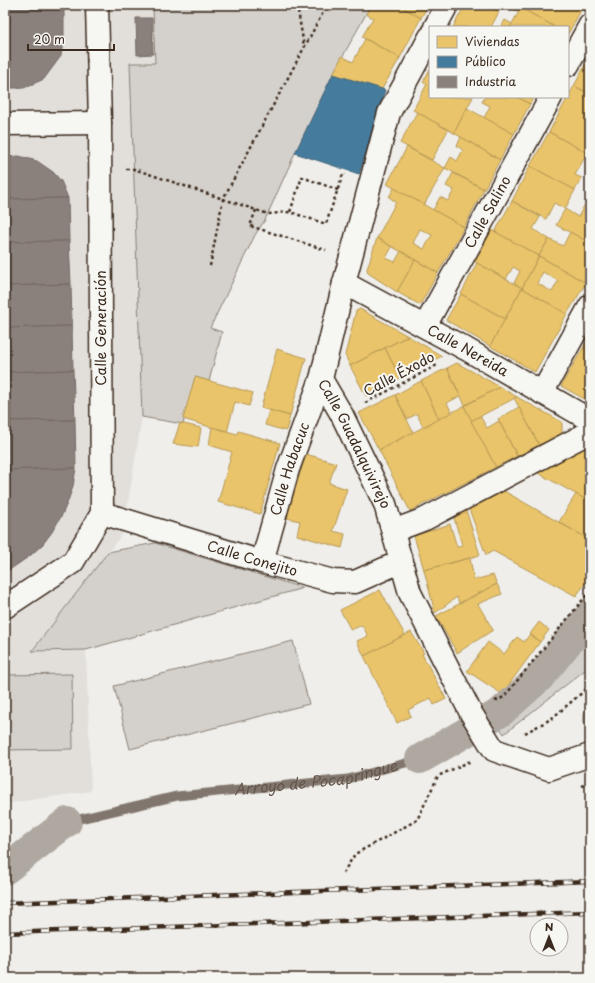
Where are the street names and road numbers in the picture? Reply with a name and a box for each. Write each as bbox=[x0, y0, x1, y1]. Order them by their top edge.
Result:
street label: Calle Salino bbox=[459, 172, 516, 252]
street label: Calle Generación bbox=[90, 270, 111, 386]
street label: Calle Nereida bbox=[424, 319, 513, 381]
street label: Calle Éxodo bbox=[359, 346, 438, 401]
street label: Calle Guadalquivirejo bbox=[313, 375, 397, 511]
street label: Calle Habacuc bbox=[264, 419, 314, 518]
street label: Calle Conejito bbox=[204, 535, 300, 581]

